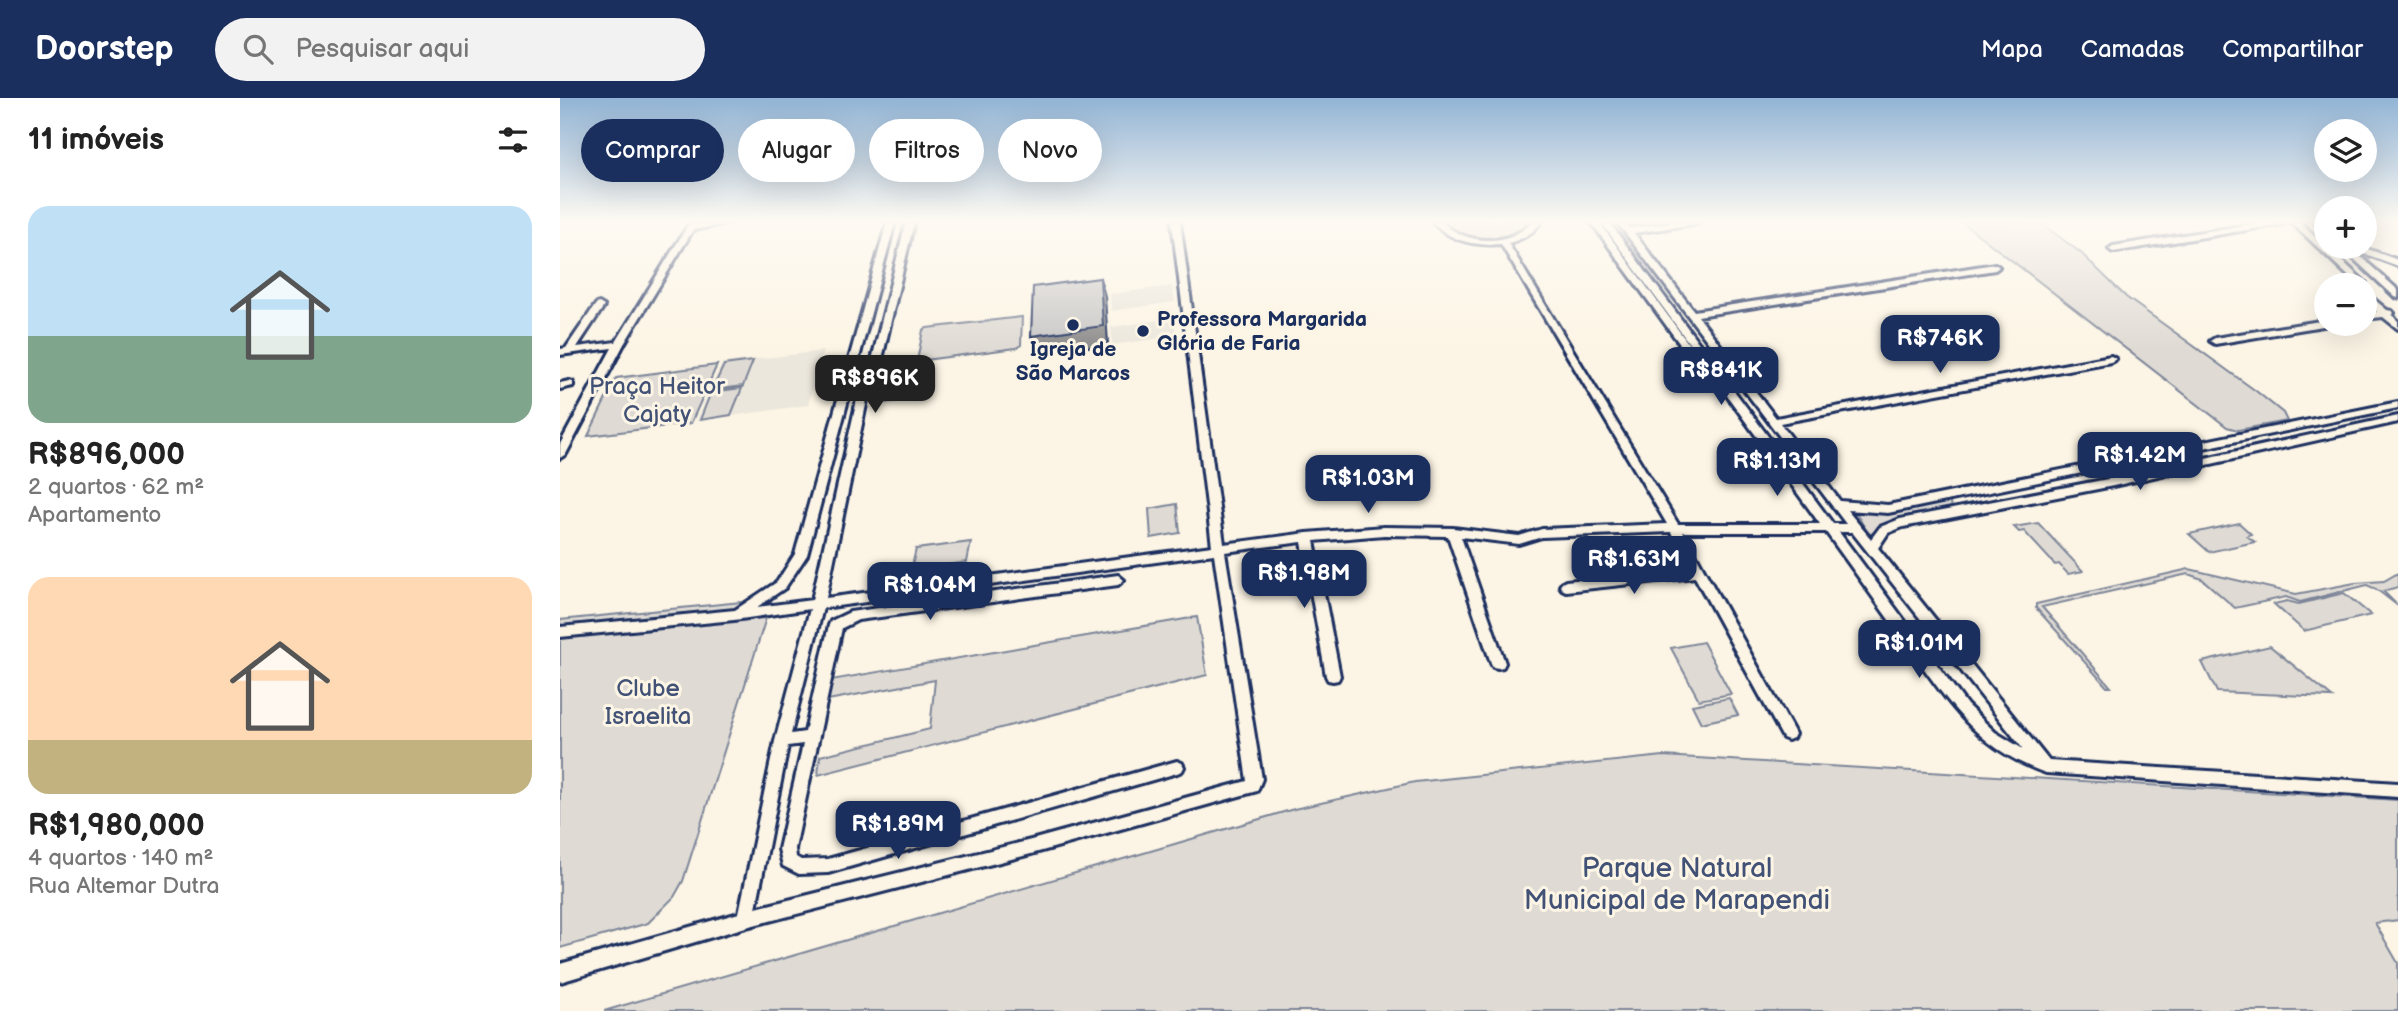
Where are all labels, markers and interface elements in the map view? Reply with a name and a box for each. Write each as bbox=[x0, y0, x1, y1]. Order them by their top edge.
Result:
search box bbox=[215, 18, 705, 81]
text: Doorstep bbox=[35, 29, 173, 69]
icon: search bbox=[239, 30, 277, 68]
text: Pesquisar aqui bbox=[295, 34, 469, 65]
text: Mapa bbox=[1981, 35, 2043, 64]
text: Camadas bbox=[2081, 35, 2184, 64]
text: Compartilhar bbox=[2222, 35, 2363, 64]
chip: Comprar bbox=[581, 119, 724, 182]
chip: Alugar bbox=[738, 119, 855, 182]
chip: Filtros bbox=[869, 119, 984, 182]
chip: Novo bbox=[998, 119, 1102, 182]
map controls bbox=[2314, 119, 2377, 336]
button: layers bbox=[2314, 119, 2377, 182]
icon: filters bbox=[494, 121, 532, 159]
text: 11 imóveis bbox=[28, 122, 164, 158]
button: + bbox=[2314, 196, 2377, 259]
icon: home bbox=[217, 252, 343, 378]
button: − bbox=[2314, 273, 2377, 336]
place label: Professora Margarida Glória de Faria bbox=[1157, 307, 1367, 356]
pin: R$746K bbox=[1883, 316, 1997, 375]
marker: Igreja de São Marcos bbox=[1065, 317, 1081, 333]
marker: Professora Margarida Glória de Faria bbox=[1135, 323, 1151, 339]
text: R$746K bbox=[1897, 324, 1983, 352]
place label: Igreja de São Marcos bbox=[1016, 337, 1130, 386]
pin: R$841K bbox=[1664, 348, 1778, 407]
pin: R$896K bbox=[818, 356, 932, 415]
text: R$841K bbox=[1679, 356, 1763, 384]
text: R$896K bbox=[831, 364, 919, 392]
park label: Praça Heitor Cajaty bbox=[589, 372, 725, 429]
pin: R$1.42M bbox=[2075, 432, 2205, 492]
text: R$896,000 bbox=[28, 437, 185, 473]
pin: R$1.13M bbox=[1712, 438, 1842, 498]
text: R$1.42M bbox=[2094, 441, 2186, 469]
text: R$1.13M bbox=[1733, 447, 1821, 475]
pin: R$1.03M bbox=[1303, 456, 1433, 515]
text: R$1.03M bbox=[1321, 464, 1415, 492]
text: 2 quartos · 62 m² bbox=[28, 473, 204, 501]
text: Apartamento bbox=[28, 501, 161, 529]
pin: R$1.63M bbox=[1569, 536, 1699, 596]
text: R$1.63M bbox=[1588, 545, 1680, 573]
pin: R$1.98M bbox=[1239, 550, 1369, 610]
text: R$1.98M bbox=[1258, 559, 1350, 587]
pin: R$1.04M bbox=[865, 562, 995, 622]
text: R$1.04M bbox=[883, 571, 977, 599]
pin: R$1.01M bbox=[1854, 620, 1984, 680]
icon: home bbox=[217, 623, 343, 749]
text: R$1.01M bbox=[1874, 629, 1964, 657]
park label: Clube Israelita bbox=[605, 674, 691, 731]
pin: R$1.89M bbox=[833, 802, 963, 861]
text: R$1,980,000 bbox=[28, 808, 205, 844]
text: R$1.89M bbox=[852, 810, 944, 838]
text: 4 quartos · 140 m² bbox=[28, 844, 214, 872]
park label: Parque Natural Municipal de Marapendi bbox=[1524, 852, 1830, 917]
text: Rua Altemar Dutra bbox=[28, 872, 220, 900]

